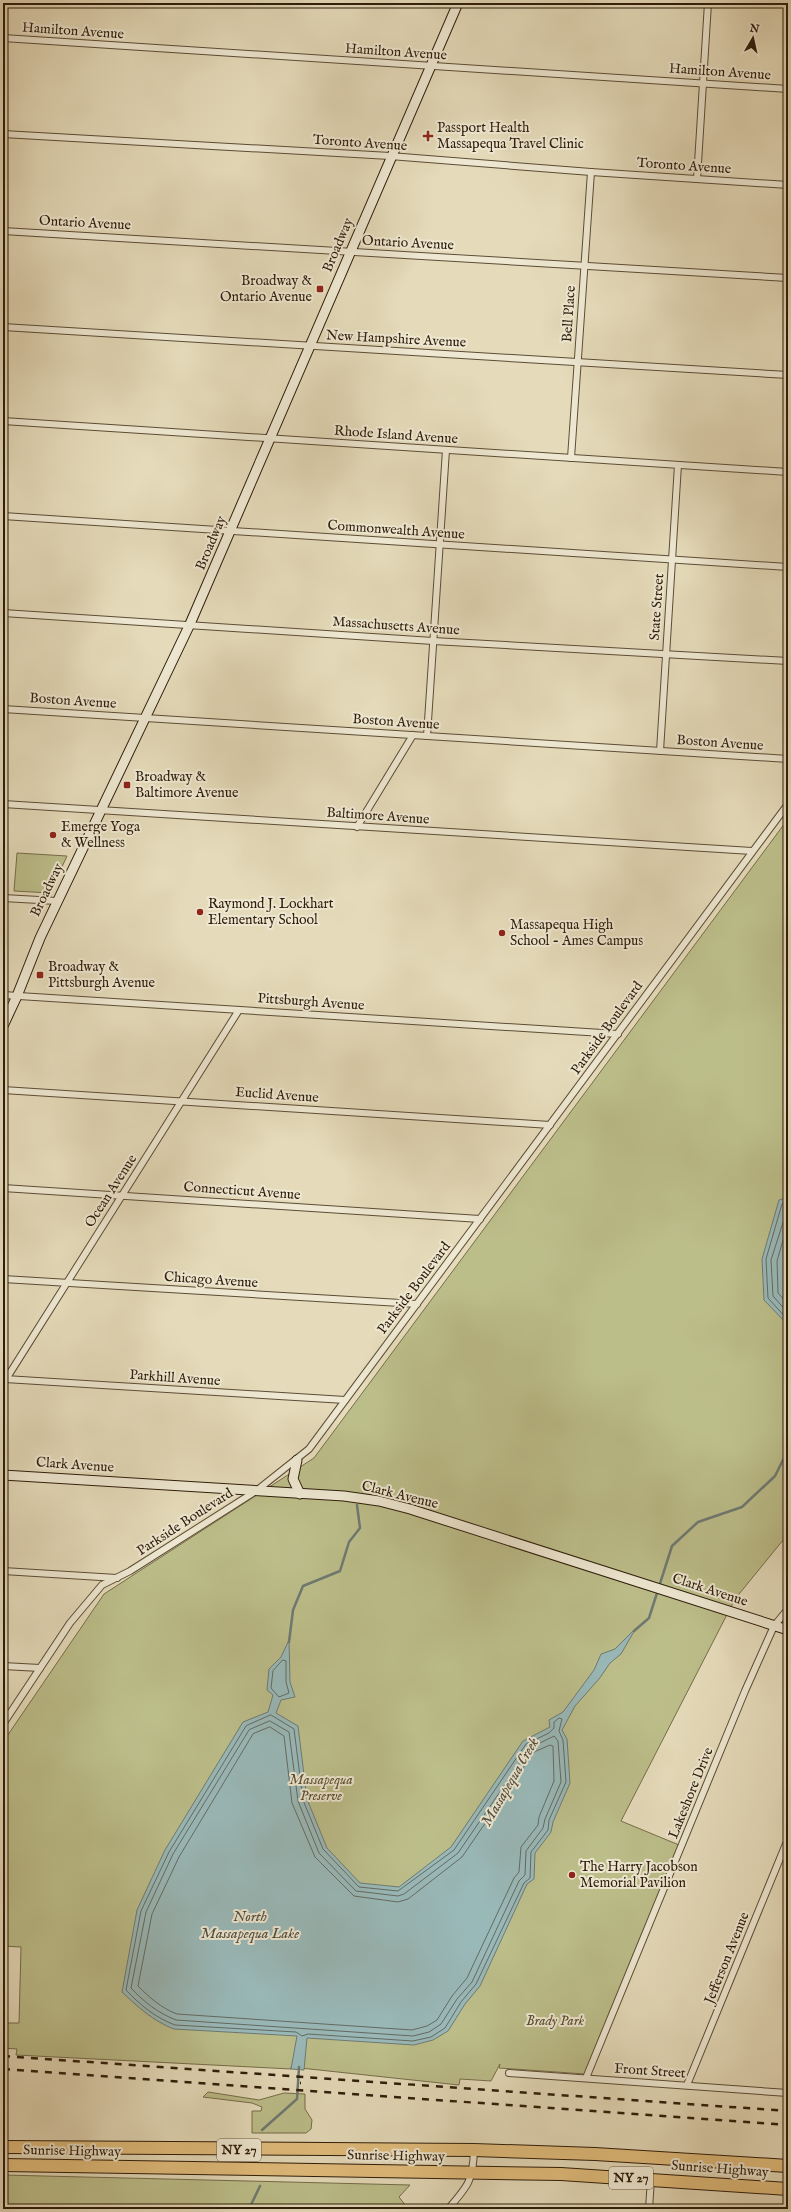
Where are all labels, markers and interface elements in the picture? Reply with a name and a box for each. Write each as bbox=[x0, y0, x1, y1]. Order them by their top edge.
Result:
street label: Hamilton Avenue bbox=[21, 18, 125, 44]
north arrow bbox=[733, 18, 773, 58]
text: N bbox=[748, 21, 761, 37]
street label: Hamilton Avenue bbox=[344, 39, 448, 65]
street label: Hamilton Avenue bbox=[668, 59, 772, 85]
place label: Passport Health Massapequa Travel Clinic bbox=[437, 119, 584, 153]
marker: Passport Health Massapequa Travel Clinic bbox=[422, 130, 434, 142]
street label: Toronto Avenue bbox=[312, 131, 408, 155]
street label: Toronto Avenue bbox=[636, 154, 732, 178]
street label: Ontario Avenue bbox=[39, 212, 132, 234]
street label: Broadway bbox=[319, 215, 358, 275]
street label: Ontario Avenue bbox=[362, 232, 455, 254]
place label: Broadway & Ontario Avenue bbox=[220, 272, 313, 306]
marker: Broadway & Ontario Avenue bbox=[315, 284, 325, 294]
street label: Bell Place bbox=[558, 284, 580, 343]
street label: New Hampshire Avenue bbox=[325, 326, 467, 352]
street label: Rhode Island Avenue bbox=[333, 422, 459, 448]
street label: Broadway bbox=[192, 513, 231, 573]
street label: Commonwealth Avenue bbox=[327, 516, 466, 544]
street label: State Street bbox=[646, 573, 668, 641]
street label: Massachusetts Avenue bbox=[332, 613, 461, 639]
street label: Boston Avenue bbox=[29, 689, 118, 713]
street label: Boston Avenue bbox=[352, 710, 441, 734]
street label: Boston Avenue bbox=[676, 731, 765, 755]
place label: Broadway & Baltimore Avenue bbox=[135, 768, 239, 802]
marker: Broadway & Baltimore Avenue bbox=[122, 780, 132, 790]
street label: Baltimore Avenue bbox=[326, 803, 431, 829]
place label: Emerge Yoga & Wellness bbox=[61, 818, 141, 852]
marker: Emerge Yoga & Wellness bbox=[48, 830, 58, 840]
street label: Broadway bbox=[26, 860, 68, 920]
place label: Raymond J. Lockhart Elementary School bbox=[208, 895, 334, 929]
marker: Raymond J. Lockhart Elementary School bbox=[195, 907, 205, 917]
place label: Massapequa High School - Ames Campus bbox=[510, 916, 643, 950]
marker: Massapequa High School - Ames Campus bbox=[497, 928, 507, 938]
place label: Broadway & Pittsburgh Avenue bbox=[48, 958, 156, 992]
marker: Broadway & Pittsburgh Avenue bbox=[35, 970, 45, 980]
street label: Parkside Boulevard bbox=[567, 977, 647, 1078]
street label: Pittsburgh Avenue bbox=[257, 989, 366, 1015]
street label: Euclid Avenue bbox=[235, 1083, 320, 1107]
street label: Ocean Avenue bbox=[81, 1151, 142, 1231]
street label: Connecticut Avenue bbox=[183, 1178, 302, 1204]
street label: Parkside Boulevard bbox=[373, 1238, 455, 1338]
street label: Chicago Avenue bbox=[163, 1268, 259, 1292]
street label: Parkhill Avenue bbox=[129, 1366, 222, 1390]
street label: Clark Avenue bbox=[35, 1453, 115, 1477]
street label: Clark Avenue bbox=[360, 1477, 441, 1513]
street label: Parkside Boulevard bbox=[133, 1484, 237, 1560]
street label: Clark Avenue bbox=[670, 1569, 751, 1611]
water label: Massapequa Creek bbox=[477, 1734, 543, 1830]
street label: Lakeshore Drive bbox=[665, 1744, 718, 1841]
park label: Massapequa Preserve bbox=[289, 1771, 353, 1805]
place label: The Harry Jacobson Memorial Pavilion bbox=[580, 1858, 698, 1892]
marker: The Harry Jacobson Memorial Pavilion bbox=[567, 1870, 577, 1880]
water label: North Massapequa Lake bbox=[201, 1907, 299, 1943]
street label: Jefferson Avenue bbox=[700, 1909, 754, 2008]
park label: Brady Park bbox=[526, 2012, 584, 2030]
street label: Front Street bbox=[614, 2060, 686, 2082]
road number: NY 27 bbox=[217, 2139, 261, 2161]
street label: Sunrise Highway bbox=[23, 2141, 121, 2161]
street label: Sunrise Highway bbox=[347, 2146, 445, 2166]
street label: Sunrise Highway bbox=[671, 2157, 770, 2181]
road number: NY 27 bbox=[609, 2167, 653, 2189]

